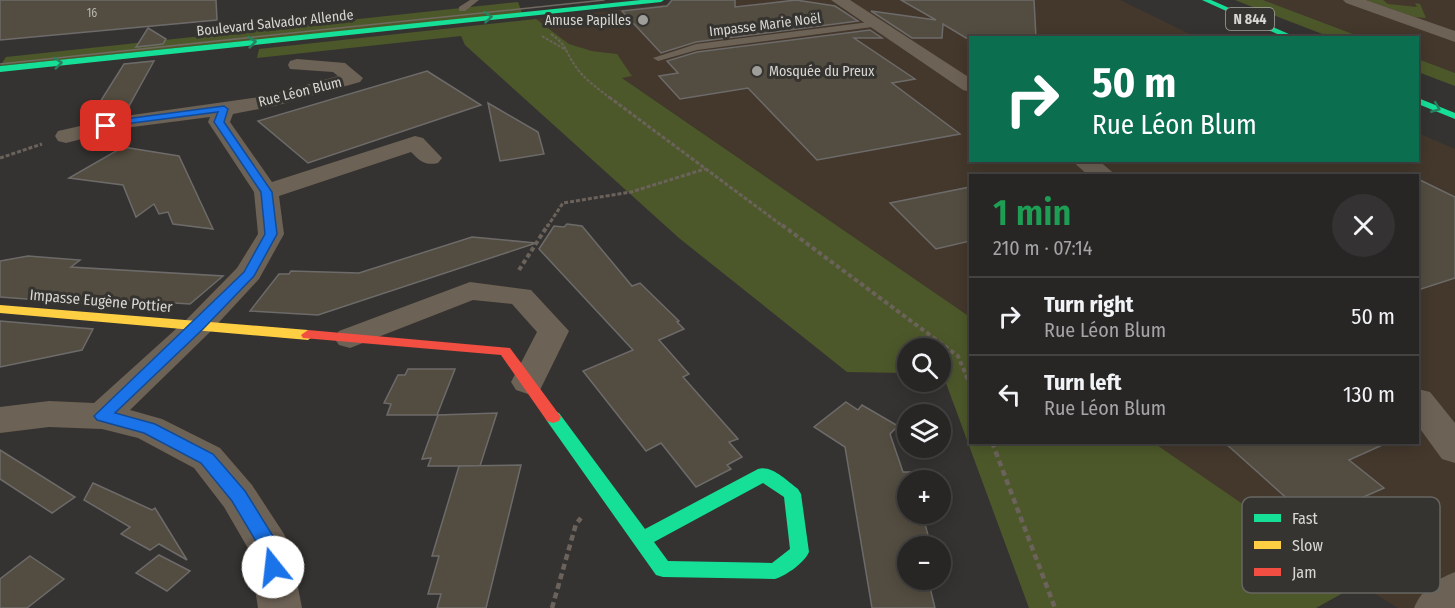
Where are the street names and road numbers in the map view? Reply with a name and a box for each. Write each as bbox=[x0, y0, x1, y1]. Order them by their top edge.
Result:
street label: Boulevard Salvador Allende bbox=[196, 6, 354, 40]
road number: N 844 bbox=[1226, 8, 1274, 30]
street label: Impasse Marie Noël bbox=[708, 10, 822, 40]
street label: Rue Léon Blum bbox=[256, 73, 344, 111]
street label: Impasse Eugène Pottier bbox=[29, 286, 174, 316]

